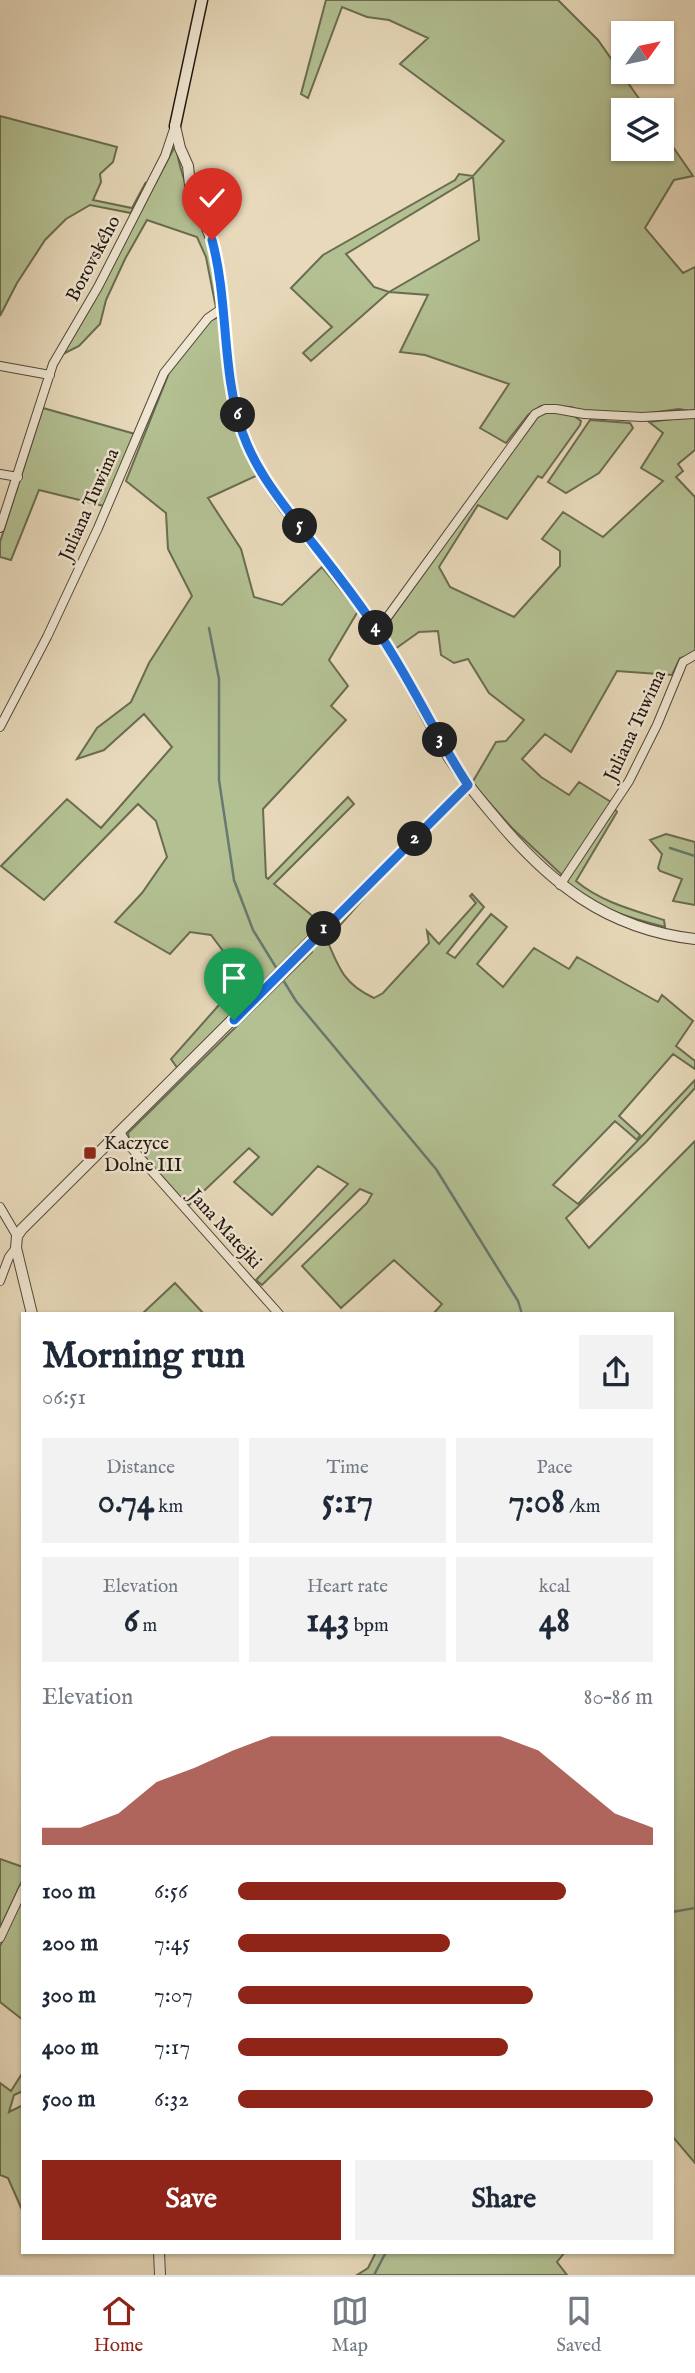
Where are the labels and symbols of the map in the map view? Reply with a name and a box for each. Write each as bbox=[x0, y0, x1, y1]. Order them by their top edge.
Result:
north arrow bbox=[611, 21, 674, 84]
pin bbox=[182, 168, 242, 240]
street label: Borovského bbox=[61, 212, 126, 306]
pin: 6 bbox=[220, 398, 256, 432]
street label: Juliana Tuwima bbox=[54, 444, 126, 567]
pin: 5 bbox=[282, 508, 318, 544]
pin: 4 bbox=[358, 610, 394, 646]
street label: Juliana Tuwima bbox=[599, 665, 672, 787]
pin: 3 bbox=[422, 722, 458, 758]
pin: 2 bbox=[398, 822, 432, 856]
pin: 1 bbox=[306, 912, 342, 946]
pin bbox=[204, 948, 264, 1020]
place label: Kaczyce Dolne III bbox=[104, 1132, 182, 1178]
marker: Kaczyce Dolne III bbox=[82, 1145, 98, 1161]
street label: Jana Matejki bbox=[181, 1183, 267, 1274]

